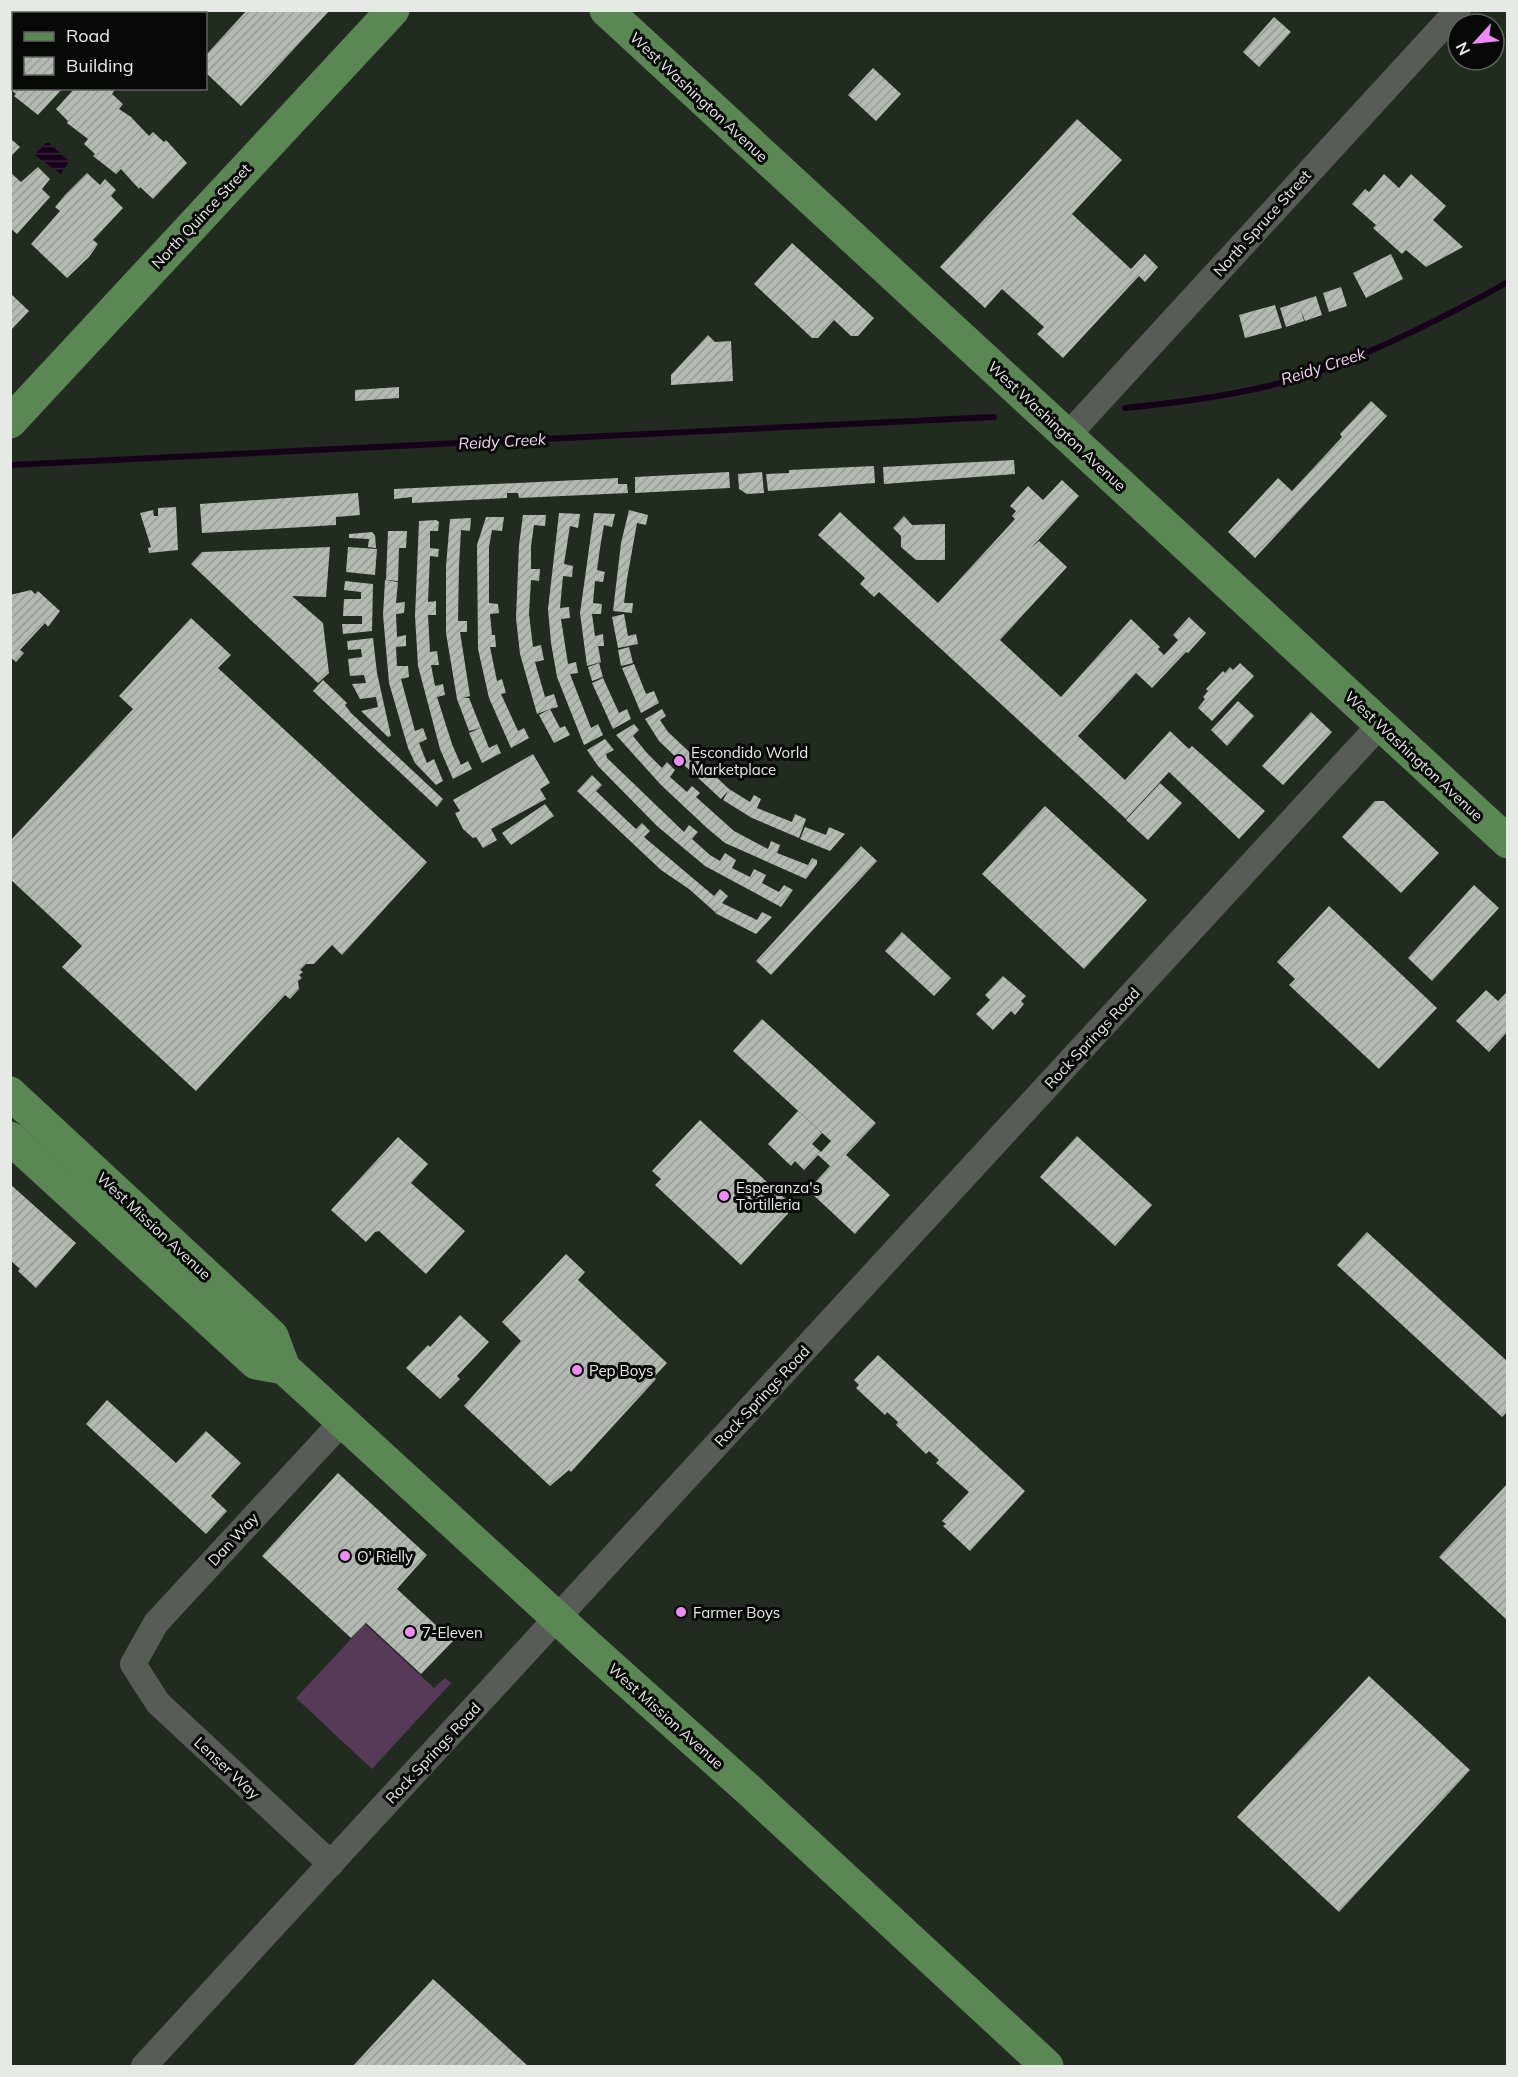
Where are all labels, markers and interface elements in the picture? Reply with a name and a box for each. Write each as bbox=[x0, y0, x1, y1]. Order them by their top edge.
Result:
legend bbox=[12, 12, 207, 90]
north arrow bbox=[1446, 12, 1506, 72]
text: Road bbox=[66, 24, 110, 47]
street label: West Washington Avenue bbox=[626, 28, 772, 166]
text: N bbox=[1451, 39, 1474, 59]
text: Building bbox=[66, 54, 134, 77]
street label: North Quince Street bbox=[147, 159, 255, 273]
street label: North Spruce Street bbox=[1209, 166, 1315, 280]
water label: Reidy Creek bbox=[1278, 343, 1369, 389]
street label: West Washington Avenue bbox=[984, 357, 1130, 495]
water label: Reidy Creek bbox=[458, 429, 547, 453]
street label: West Washington Avenue bbox=[1341, 687, 1487, 825]
place label: Escondido World Marketplace bbox=[691, 743, 808, 779]
marker: Escondido World Marketplace bbox=[672, 754, 686, 768]
street label: Rock Springs Road bbox=[1040, 984, 1144, 1092]
street label: West Mission Avenue bbox=[93, 1168, 215, 1284]
place label: Esperanza's Tortilleria bbox=[736, 1178, 820, 1214]
marker: Esperanza's Tortilleria bbox=[717, 1189, 731, 1203]
street label: Rock Springs Road bbox=[710, 1342, 814, 1450]
place label: Pep Boys bbox=[589, 1361, 653, 1380]
marker: Pep Boys bbox=[570, 1363, 584, 1377]
street label: Dan Way bbox=[204, 1509, 262, 1569]
place label: O' Rielly bbox=[357, 1547, 413, 1566]
marker: O' Rielly bbox=[338, 1549, 352, 1563]
place label: Farmer Boys bbox=[693, 1603, 780, 1622]
marker: Farmer Boys bbox=[674, 1605, 688, 1619]
place label: 7-Eleven bbox=[422, 1623, 483, 1642]
marker: 7-Eleven bbox=[403, 1625, 417, 1639]
street label: West Mission Avenue bbox=[604, 1659, 728, 1773]
street label: Rock Springs Road bbox=[381, 1699, 485, 1807]
street label: Lenser Way bbox=[190, 1733, 264, 1803]

